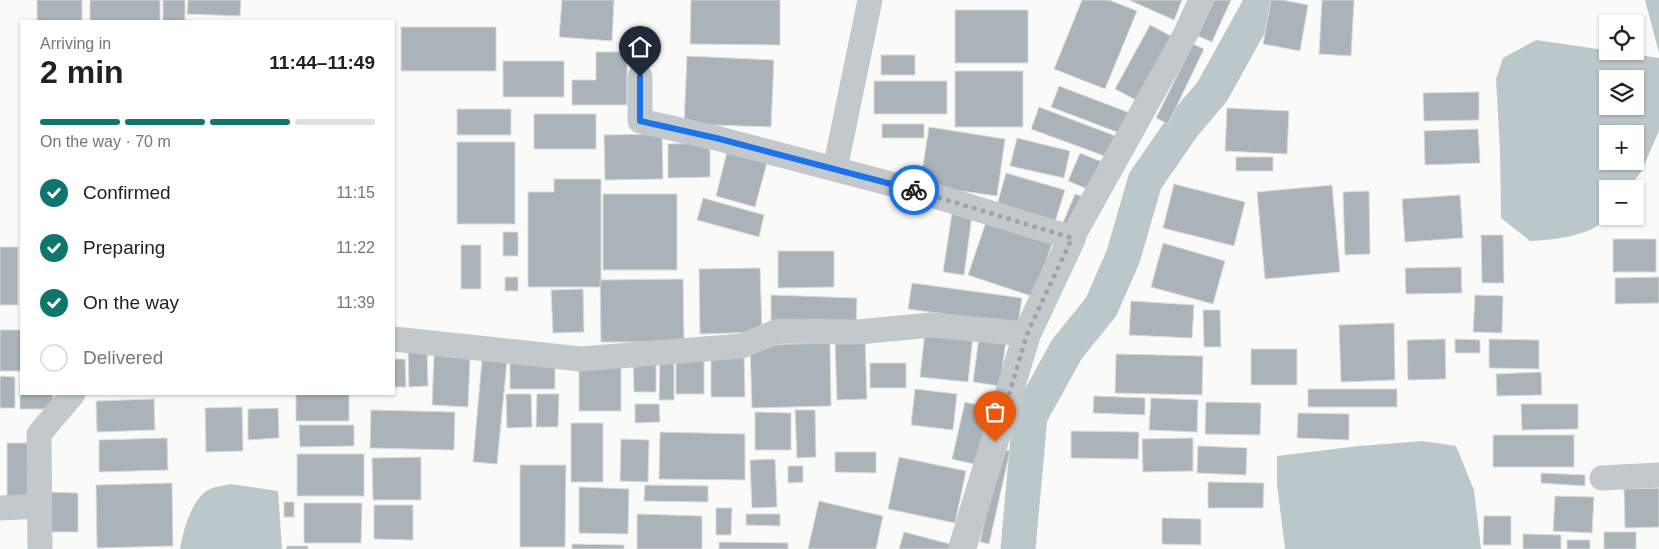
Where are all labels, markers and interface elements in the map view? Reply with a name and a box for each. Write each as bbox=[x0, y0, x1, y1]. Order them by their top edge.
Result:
map controls bbox=[1599, 15, 1644, 225]
button: locate bbox=[1599, 15, 1644, 60]
pin bbox=[619, 26, 661, 77]
icon: home bbox=[626, 33, 654, 61]
text: Arriving in bbox=[40, 35, 111, 52]
text: 11:44–11:49 bbox=[269, 52, 375, 73]
text: 2 min bbox=[40, 54, 124, 90]
button: layers bbox=[1599, 70, 1644, 115]
button: + bbox=[1599, 125, 1644, 170]
text: On the way · 70 m bbox=[40, 133, 171, 150]
courier bbox=[889, 165, 939, 215]
icon: bike bbox=[900, 176, 928, 204]
icon: check bbox=[40, 179, 68, 207]
button: − bbox=[1599, 180, 1644, 225]
text: Confirmed bbox=[83, 182, 171, 203]
text: 11:15 bbox=[336, 184, 375, 201]
icon: check bbox=[40, 234, 68, 262]
text: Preparing bbox=[83, 237, 165, 258]
text: 11:22 bbox=[336, 239, 375, 256]
icon: check bbox=[40, 289, 68, 317]
text: On the way bbox=[83, 292, 179, 313]
text: 11:39 bbox=[336, 294, 375, 311]
text: Delivered bbox=[83, 347, 163, 368]
pin bbox=[974, 391, 1016, 442]
icon: bag bbox=[981, 398, 1009, 426]

